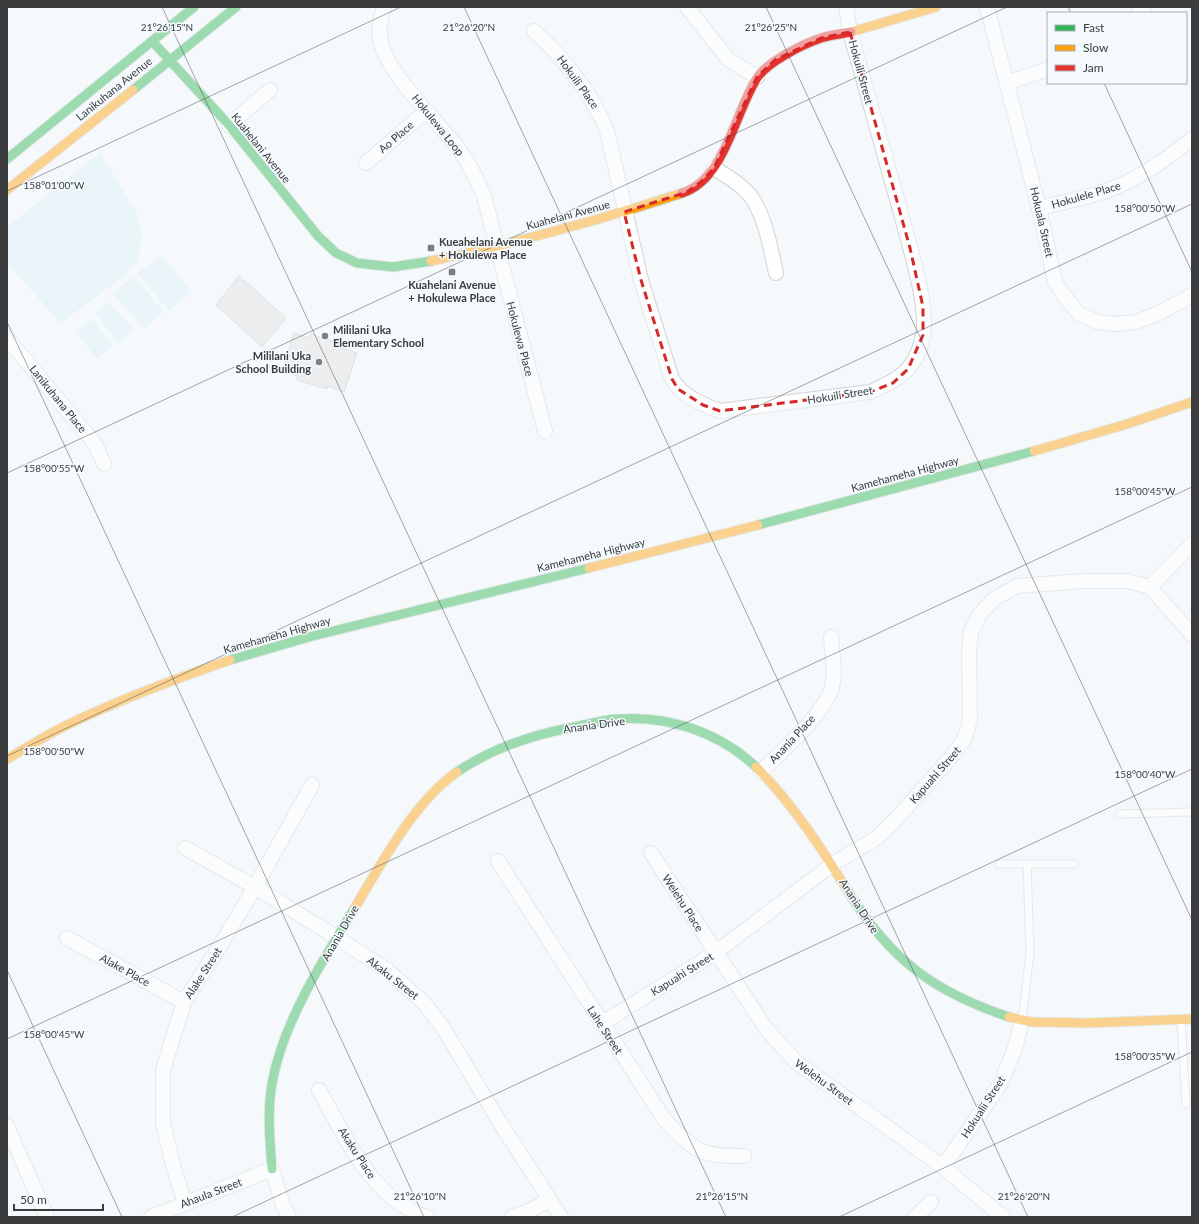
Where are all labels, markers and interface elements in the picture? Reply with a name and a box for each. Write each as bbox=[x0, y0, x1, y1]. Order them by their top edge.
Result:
legend bbox=[1047, 12, 1187, 84]
text: Fast bbox=[1083, 20, 1105, 35]
text: 21°26'15"N bbox=[141, 21, 193, 33]
text: 21°26'20"N bbox=[443, 21, 495, 33]
text: 21°26'25"N bbox=[745, 21, 797, 33]
street label: Hokuili Street bbox=[847, 38, 876, 105]
text: Slow bbox=[1083, 40, 1109, 55]
street label: Hokuili Place bbox=[555, 53, 602, 111]
street label: Lanikuhana Avenue bbox=[73, 54, 154, 123]
text: Jam bbox=[1083, 60, 1104, 75]
street label: Hokulewa Loop bbox=[410, 91, 467, 158]
street label: Kuahelani Avenue bbox=[229, 110, 294, 185]
street label: Ao Place bbox=[376, 118, 416, 155]
street label: Hokulele Place bbox=[1050, 178, 1122, 211]
text: 158°01'00"W bbox=[24, 179, 85, 191]
street label: Hokuala Street bbox=[1028, 186, 1057, 258]
street label: Kuahelani Avenue bbox=[525, 197, 611, 232]
text: 158°00'50"W bbox=[1115, 202, 1176, 214]
place label: Kueahelani Avenue + Hokulewa Place bbox=[439, 235, 533, 261]
marker: Kueahelani Avenue + Hokulewa Place bbox=[426, 243, 436, 253]
marker: Kuahelani Avenue + Hokulewa Place bbox=[447, 267, 457, 277]
place label: Kuahelani Avenue + Hokulewa Place bbox=[408, 278, 496, 304]
street label: Hokulewa Place bbox=[504, 300, 537, 378]
place label: Mililani Uka Elementary School bbox=[333, 323, 424, 349]
marker: Mililani Uka Elementary School bbox=[320, 331, 330, 341]
place label: Mililani Uka School Building bbox=[236, 349, 311, 375]
marker: Mililani Uka School Building bbox=[314, 357, 324, 367]
street label: Lanikuhana Place bbox=[27, 362, 90, 435]
street label: Hokuili Street bbox=[806, 383, 874, 406]
street label: Kamehameha Highway bbox=[850, 453, 960, 494]
text: 158°00'55"W bbox=[24, 462, 85, 474]
text: 158°00'45"W bbox=[1115, 485, 1176, 497]
street label: Kamehameha Highway bbox=[536, 535, 647, 574]
street label: Kamehameha Highway bbox=[222, 613, 332, 656]
street label: Anania Place bbox=[766, 712, 818, 766]
street label: Anania Drive bbox=[562, 714, 626, 735]
street label: Kapuahi Street bbox=[906, 744, 963, 806]
text: 158°00'50"W bbox=[24, 745, 85, 757]
text: 158°00'40"W bbox=[1115, 768, 1176, 780]
street label: Welehu Place bbox=[660, 872, 707, 934]
street label: Anania Drive bbox=[837, 876, 882, 936]
street label: Anania Drive bbox=[318, 902, 361, 963]
street label: Alake Street bbox=[181, 945, 224, 1001]
street label: Kapuahi Street bbox=[648, 949, 715, 998]
street label: Alake Place bbox=[98, 951, 153, 989]
street label: Akaku Street bbox=[365, 953, 422, 1002]
street label: Lahe Street bbox=[585, 1003, 626, 1056]
text: 158°00'45"W bbox=[24, 1028, 85, 1040]
text: 158°00'35"W bbox=[1115, 1050, 1176, 1062]
street label: Welehu Street bbox=[793, 1056, 856, 1107]
street label: Hokualii Street bbox=[958, 1073, 1007, 1140]
street label: Akaku Place bbox=[336, 1125, 379, 1181]
street label: Ahaula Street bbox=[178, 1175, 244, 1210]
scale bar bbox=[14, 1186, 103, 1212]
text: 21°26'10"N bbox=[394, 1190, 446, 1202]
text: 21°26'15"N bbox=[696, 1190, 748, 1202]
text: 21°26'20"N bbox=[998, 1190, 1050, 1202]
text: 50 m bbox=[20, 1192, 47, 1207]

